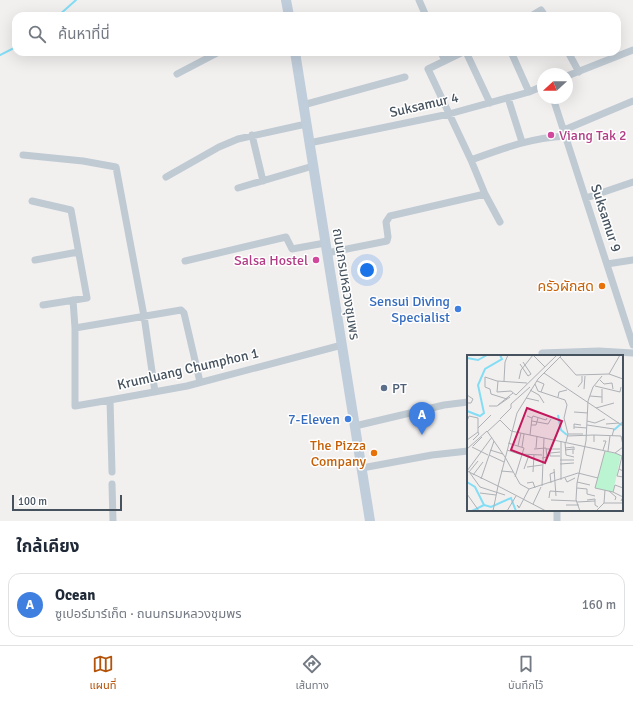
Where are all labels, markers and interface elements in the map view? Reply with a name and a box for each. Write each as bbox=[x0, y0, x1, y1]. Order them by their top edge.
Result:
search box bbox=[12, 12, 621, 56]
icon: search bbox=[26, 23, 48, 45]
text: ค้นหาที่นี่ bbox=[58, 25, 110, 43]
north arrow bbox=[537, 68, 573, 104]
street label: Suksamur 4 bbox=[388, 89, 461, 121]
place label: Viang Tak 2 bbox=[559, 127, 627, 144]
marker: Viang Tak 2 bbox=[546, 130, 556, 140]
street label: Suksamur 9 bbox=[587, 182, 625, 254]
street label: ถนนกรมหลวงชุมพร bbox=[329, 227, 363, 341]
place label: Salsa Hostel bbox=[234, 252, 308, 269]
marker: Salsa Hostel bbox=[311, 255, 321, 265]
your location bbox=[357, 260, 377, 280]
place label: ครัวผักสด bbox=[538, 278, 594, 295]
marker: ครัวผักสด bbox=[597, 281, 607, 291]
place label: Sensui Diving Specialist bbox=[369, 293, 450, 326]
marker: Sensui Diving Specialist bbox=[453, 304, 463, 314]
street label: Krumluang Chumphon 1 bbox=[116, 344, 260, 394]
inset map bbox=[467, 355, 623, 511]
place label: PT bbox=[392, 380, 407, 397]
marker: PT bbox=[379, 383, 389, 393]
pin: A bbox=[409, 402, 435, 435]
place label: 7-Eleven bbox=[288, 411, 340, 428]
marker: 7-Eleven bbox=[343, 414, 353, 424]
place label: The Pizza Company bbox=[310, 437, 366, 470]
marker: The Pizza Company bbox=[369, 448, 379, 458]
scale bar bbox=[12, 493, 122, 512]
text: 100 m bbox=[18, 495, 47, 508]
text: ใกล้เคียง bbox=[16, 536, 79, 557]
text: Ocean bbox=[55, 586, 95, 604]
text: A bbox=[26, 597, 34, 613]
text: 160 m bbox=[582, 597, 616, 613]
text: ซูเปอร์มาร์เก็ต · ถนนกรมหลวงชุมพร bbox=[55, 606, 242, 622]
tab: แผนที่ bbox=[90, 653, 116, 694]
tab: เส้นทาง bbox=[296, 653, 329, 694]
tab: บันทึกไว้ bbox=[508, 653, 543, 694]

